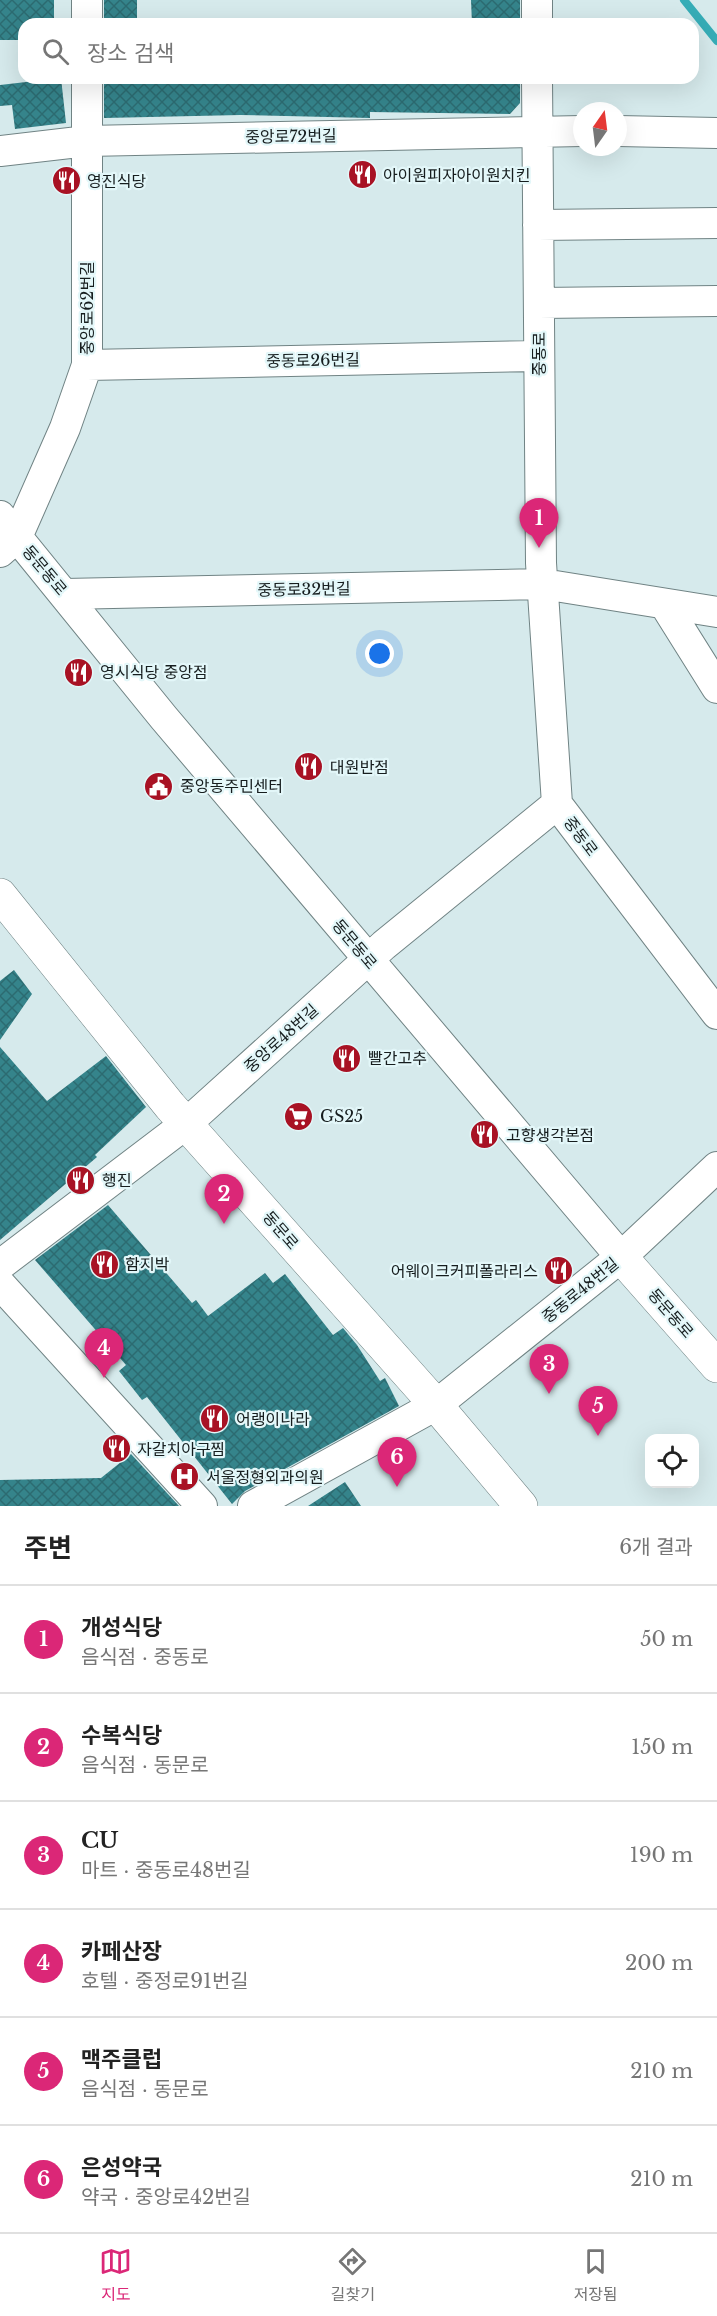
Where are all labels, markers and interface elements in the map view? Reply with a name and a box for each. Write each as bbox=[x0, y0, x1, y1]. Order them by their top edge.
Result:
search box bbox=[18, 18, 699, 84]
icon: search bbox=[39, 35, 72, 68]
text: 장소 검색 bbox=[87, 40, 174, 67]
north arrow bbox=[573, 102, 627, 156]
street label: 중앙로72번길 bbox=[245, 125, 337, 147]
restaurant icon: 아이원피자아이원치킨 bbox=[346, 159, 378, 191]
restaurant icon: 영진식당 bbox=[50, 165, 82, 197]
place label: 아이원피자아이원치킨 bbox=[383, 165, 530, 185]
place label: 영진식당 bbox=[87, 171, 146, 191]
street label: 중앙로62번길 bbox=[77, 261, 97, 355]
street label: 중동로 bbox=[529, 332, 549, 376]
street label: 중동로26번길 bbox=[266, 349, 360, 371]
pin: 1 bbox=[520, 498, 558, 548]
street label: 동문동로 bbox=[18, 541, 72, 599]
street label: 중동로32번길 bbox=[257, 578, 351, 600]
your location bbox=[365, 639, 394, 668]
restaurant icon: 영시식당 중앙점 bbox=[63, 656, 95, 688]
place label: 영시식당 중앙점 bbox=[100, 662, 208, 682]
restaurant icon: 대원반점 bbox=[293, 751, 325, 783]
place label: 대원반점 bbox=[330, 757, 389, 777]
public building icon: 중앙동주민센터 bbox=[143, 770, 175, 802]
place label: 중앙동주민센터 bbox=[180, 776, 283, 796]
street label: 중동로 bbox=[560, 812, 602, 860]
street label: 동문동로 bbox=[328, 915, 382, 973]
street label: 중앙로48번길 bbox=[240, 1000, 322, 1076]
restaurant icon: 빨간고추 bbox=[331, 1042, 363, 1074]
place label: 빨간고추 bbox=[368, 1048, 427, 1068]
supermarket icon: GS25 bbox=[283, 1100, 315, 1132]
place label: GS25 bbox=[320, 1106, 363, 1126]
restaurant icon: 고향생각본점 bbox=[469, 1119, 501, 1151]
place label: 고향생각본점 bbox=[506, 1125, 594, 1145]
restaurant icon: 행진 bbox=[65, 1164, 97, 1196]
place label: 행진 bbox=[102, 1170, 131, 1190]
pin: 2 bbox=[204, 1174, 244, 1224]
street label: 동문로 bbox=[259, 1207, 303, 1253]
restaurant icon: 함지박 bbox=[88, 1248, 120, 1280]
street label: 중동로48번길 bbox=[538, 1253, 622, 1327]
place label: 함지박 bbox=[125, 1254, 169, 1274]
restaurant icon: 어웨이크커피폴라리스 bbox=[543, 1255, 575, 1287]
place label: 어웨이크커피폴라리스 bbox=[391, 1261, 538, 1281]
street label: 동문동로 bbox=[644, 1284, 698, 1342]
pin: 4 bbox=[84, 1328, 124, 1378]
pin: 3 bbox=[530, 1344, 568, 1394]
pin: 5 bbox=[578, 1386, 618, 1436]
restaurant icon: 어랭이나라 bbox=[199, 1403, 231, 1435]
place label: 어랭이나라 bbox=[236, 1409, 310, 1429]
restaurant icon: 자갈치아구찜 bbox=[100, 1433, 132, 1465]
map controls bbox=[645, 1434, 699, 1488]
button: locate bbox=[645, 1434, 699, 1488]
pin: 6 bbox=[378, 1438, 416, 1487]
place label: 자갈치아구찜 bbox=[137, 1439, 225, 1459]
hospital icon: 서울정형외과의원 bbox=[169, 1461, 201, 1493]
place label: 서울정형외과의원 bbox=[206, 1467, 324, 1487]
text: 주변 bbox=[24, 1532, 72, 1564]
text: 6개 결과 bbox=[619, 1535, 693, 1559]
text: 개성식당 bbox=[81, 1614, 162, 1641]
text: 1 bbox=[39, 1627, 48, 1651]
text: 50 m bbox=[640, 1627, 693, 1651]
text: 음식점 · 중동로 bbox=[81, 1645, 209, 1669]
text: 수복식당 bbox=[81, 1722, 162, 1749]
text: 2 bbox=[37, 1735, 50, 1759]
text: 150 m bbox=[631, 1735, 693, 1759]
text: 음식점 · 동문로 bbox=[81, 1753, 209, 1777]
text: CU bbox=[81, 1827, 118, 1854]
text: 3 bbox=[37, 1843, 50, 1867]
text: 190 m bbox=[630, 1843, 693, 1867]
text: 마트 · 중동로48번길 bbox=[81, 1858, 251, 1882]
text: 카페산장 bbox=[81, 1938, 162, 1965]
text: 4 bbox=[37, 1951, 50, 1975]
text: 200 m bbox=[625, 1951, 693, 1975]
text: 호텔 · 중정로91번길 bbox=[81, 1969, 249, 1993]
text: 맥주클럽 bbox=[81, 2046, 162, 2073]
text: 5 bbox=[38, 2059, 49, 2083]
text: 210 m bbox=[630, 2059, 693, 2083]
text: 음식점 · 동문로 bbox=[81, 2077, 209, 2101]
text: 은성약국 bbox=[81, 2154, 162, 2181]
text: 6 bbox=[37, 2167, 50, 2191]
text: 210 m bbox=[630, 2167, 693, 2191]
text: 약국 · 중앙로42번길 bbox=[81, 2185, 251, 2209]
tab: 지도 bbox=[99, 2245, 132, 2305]
tab: 길찾기 bbox=[331, 2245, 375, 2305]
tab: 저장됨 bbox=[574, 2245, 618, 2305]

